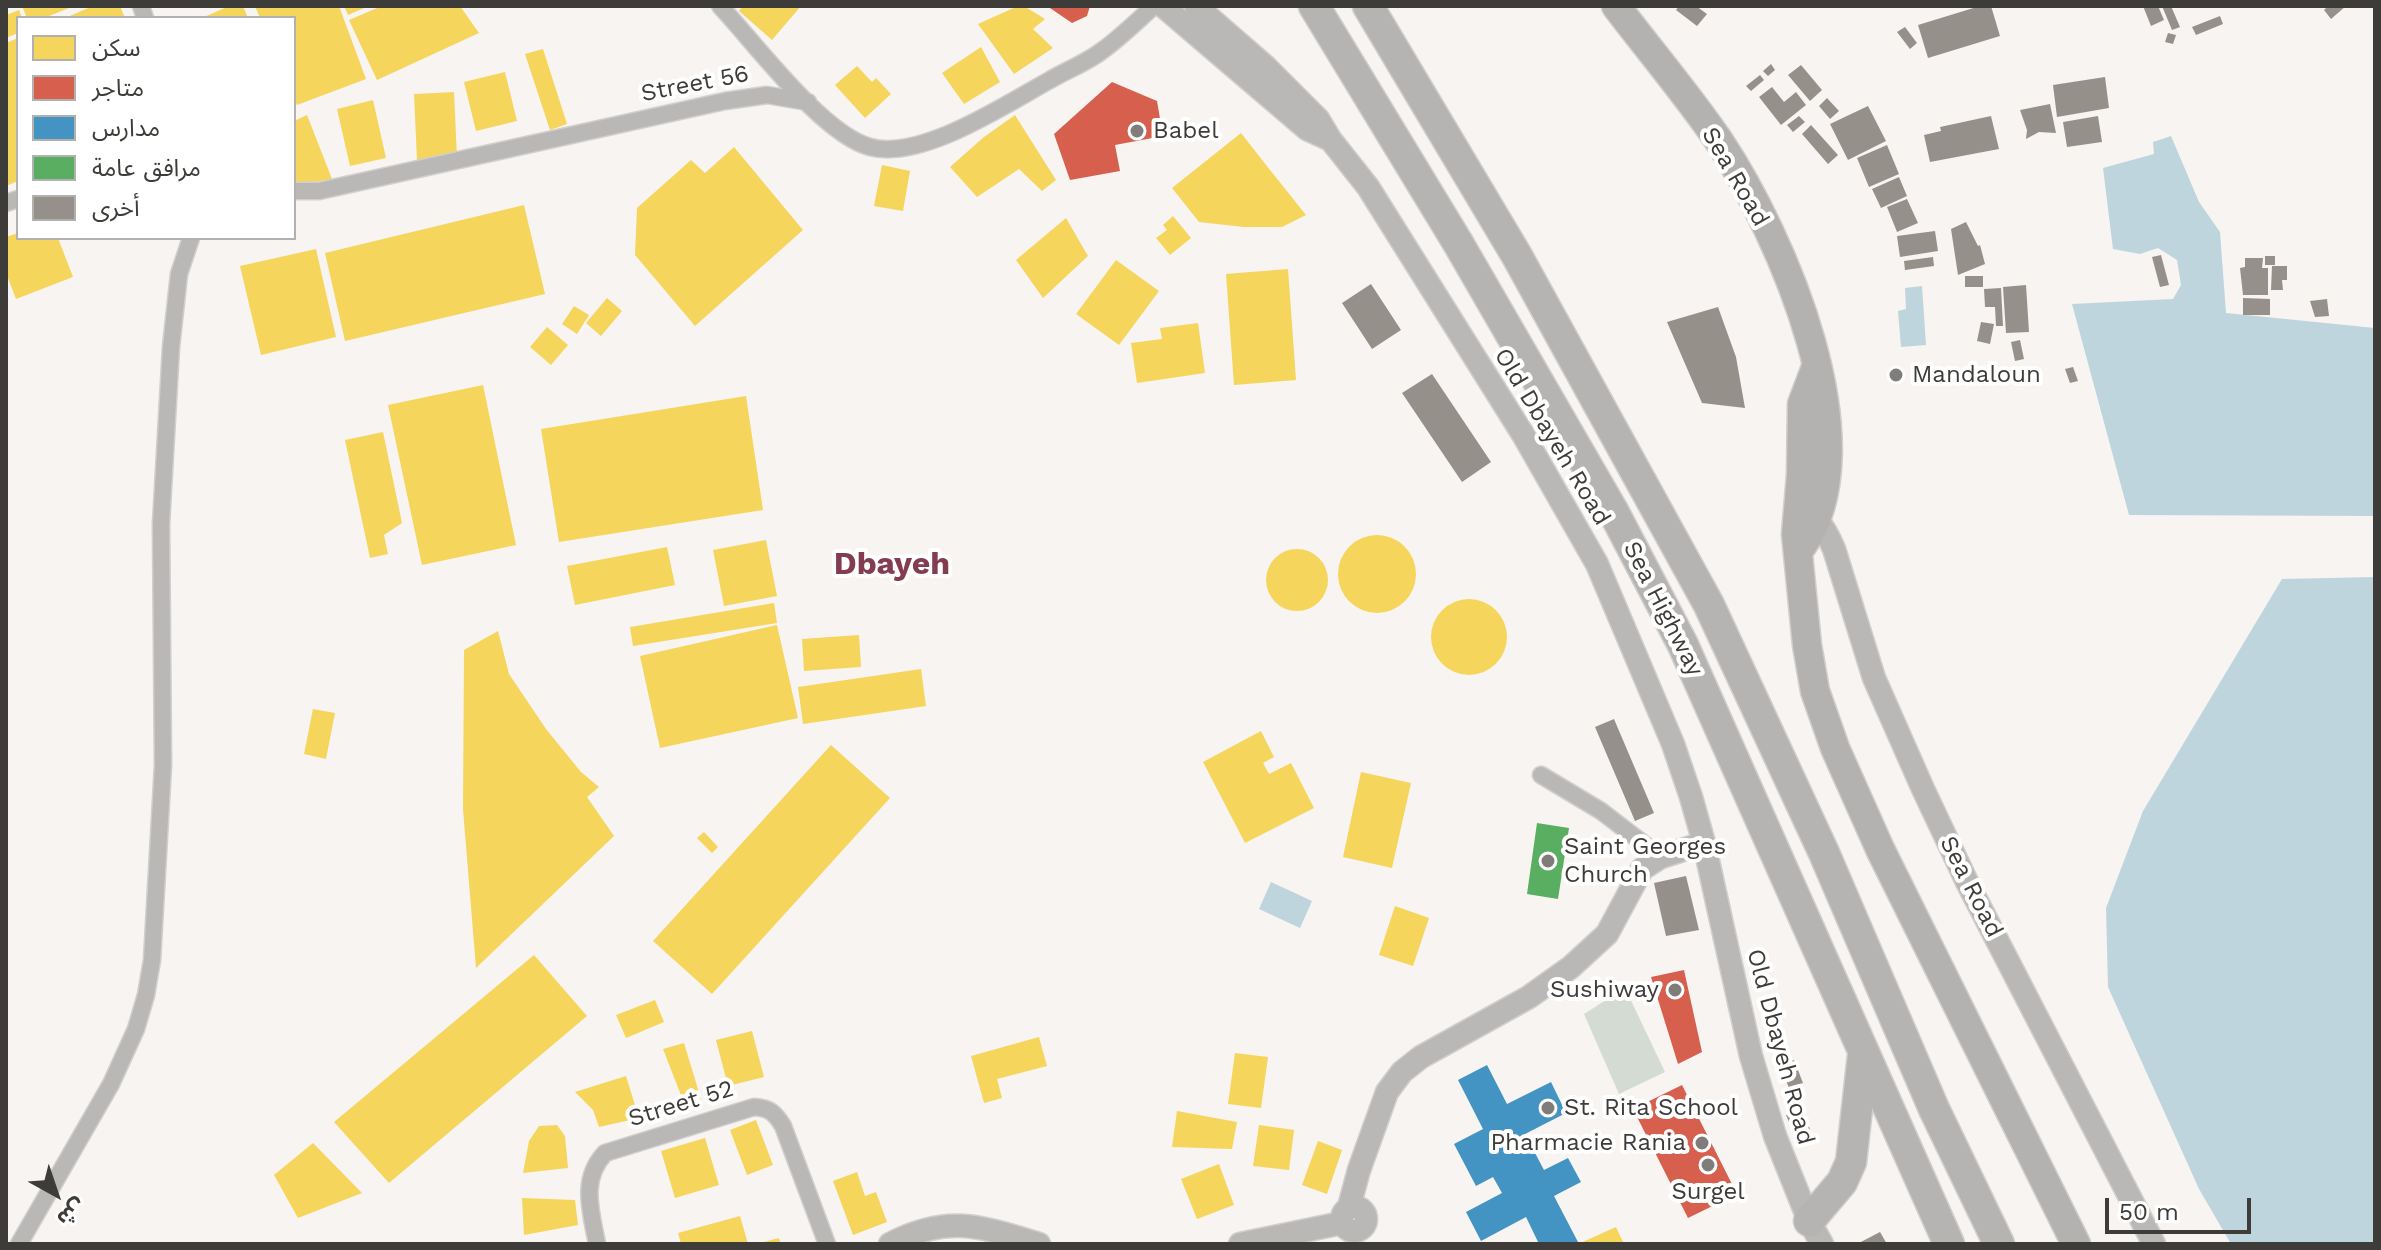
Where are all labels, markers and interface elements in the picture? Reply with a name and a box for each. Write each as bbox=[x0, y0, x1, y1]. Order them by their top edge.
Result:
legend bbox=[16, 16, 296, 240]
text: سكن bbox=[92, 34, 141, 62]
street label: Street 56 bbox=[639, 59, 751, 109]
text: متاجر bbox=[92, 74, 144, 102]
text: مدارس bbox=[92, 114, 160, 142]
place label: Babel bbox=[1153, 117, 1218, 145]
marker: Babel bbox=[1128, 122, 1146, 140]
street label: Sea Road bbox=[1695, 122, 1775, 232]
text: مرافق عامة bbox=[92, 154, 201, 182]
text: أخرى bbox=[92, 194, 140, 222]
street label: Old Dbayeh Road bbox=[1488, 343, 1616, 531]
place label: Mandaloun bbox=[1912, 361, 2041, 389]
marker: Mandaloun bbox=[1887, 366, 1905, 384]
street label: Sea Highway bbox=[1617, 537, 1709, 681]
district label: Dbayeh bbox=[834, 546, 950, 584]
street label: Sea Road bbox=[1933, 832, 2009, 942]
place label: Saint Georges Church bbox=[1564, 833, 1726, 889]
marker: Saint Georges Church bbox=[1539, 852, 1557, 870]
street label: Old Dbayeh Road bbox=[1740, 946, 1820, 1148]
place label: Sushiway bbox=[1550, 976, 1659, 1004]
marker: Sushiway bbox=[1666, 981, 1684, 999]
street label: Street 52 bbox=[625, 1074, 737, 1134]
place label: St. Rita School bbox=[1564, 1094, 1738, 1122]
marker: St. Rita School bbox=[1539, 1099, 1557, 1117]
place label: Pharmacie Rania bbox=[1490, 1129, 1686, 1157]
marker: Pharmacie Rania bbox=[1693, 1134, 1711, 1152]
north arrow bbox=[16, 1154, 96, 1234]
marker: Surgel bbox=[1699, 1156, 1717, 1174]
place label: Surgel bbox=[1671, 1178, 1745, 1206]
scale bar bbox=[2109, 1182, 2255, 1232]
text: ش bbox=[52, 1194, 91, 1232]
text: 50 m bbox=[2119, 1198, 2179, 1226]

